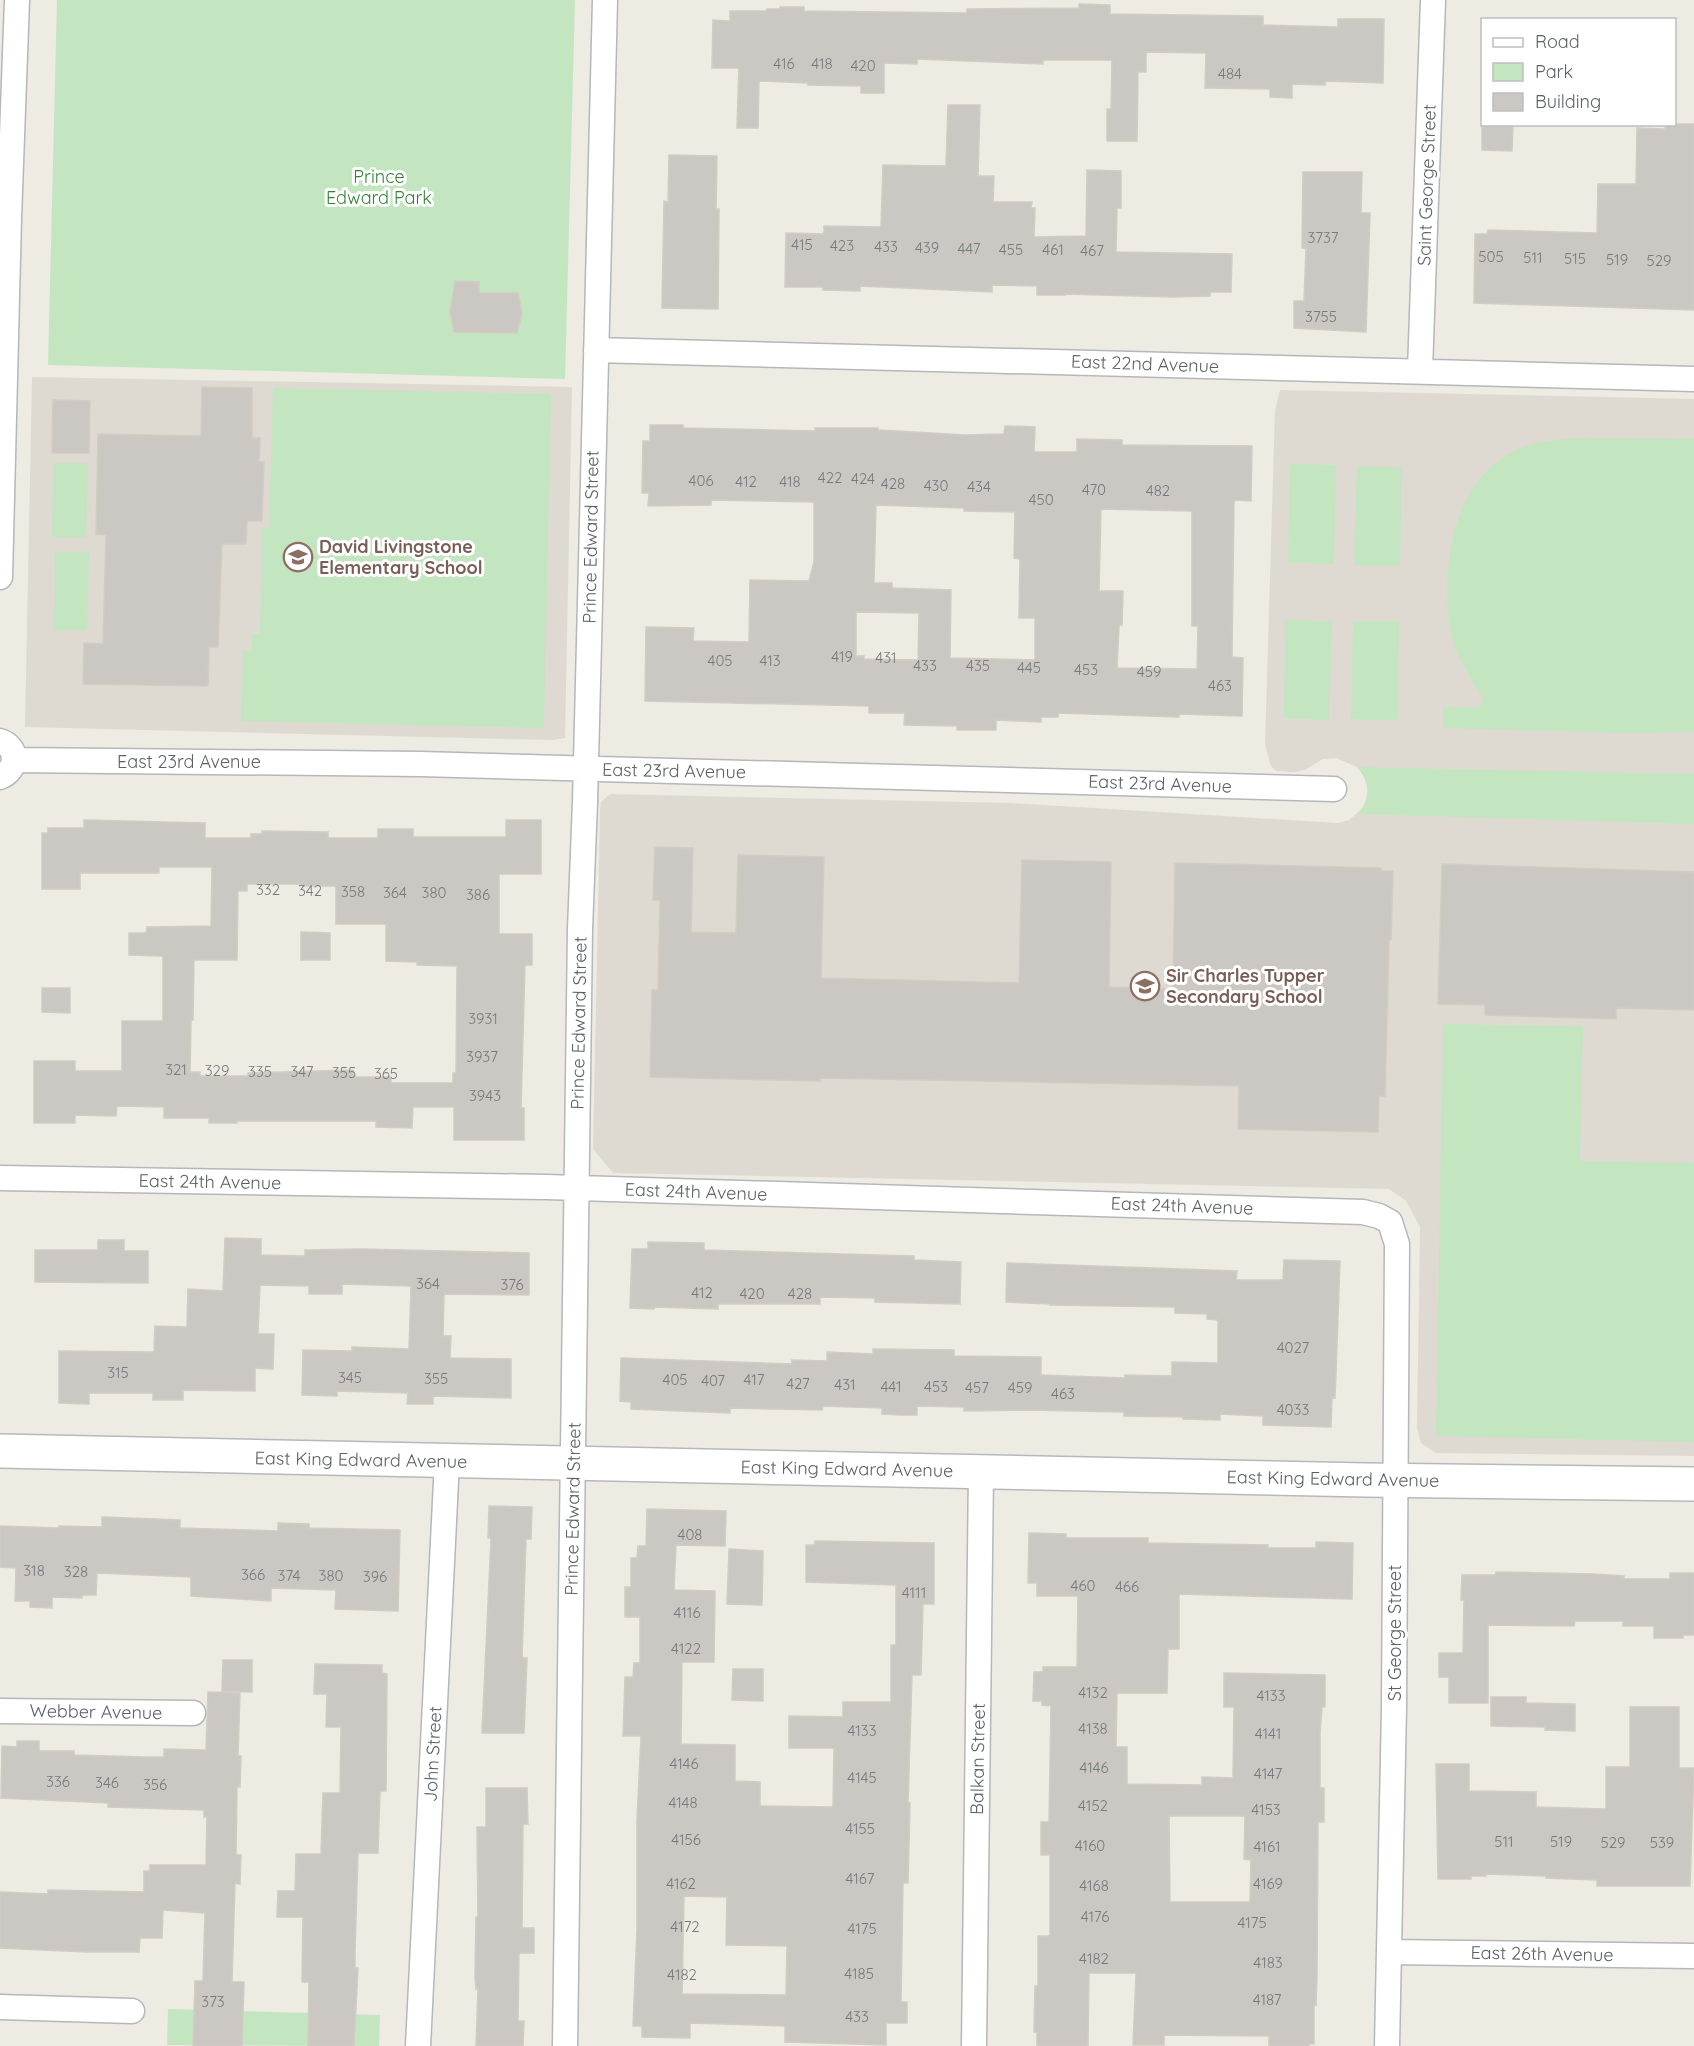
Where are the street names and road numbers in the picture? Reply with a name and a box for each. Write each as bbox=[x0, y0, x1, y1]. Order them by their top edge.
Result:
street label: Saint George Street bbox=[1412, 104, 1441, 266]
street label: East 22nd Avenue bbox=[1070, 349, 1220, 378]
street label: Prince Edward Street bbox=[577, 450, 604, 624]
street label: East 23rd Avenue bbox=[117, 750, 261, 773]
street label: East 23rd Avenue bbox=[602, 758, 746, 783]
street label: East 23rd Avenue bbox=[1088, 769, 1232, 798]
street label: Prince Edward Street bbox=[565, 936, 592, 1110]
street label: East 24th Avenue bbox=[139, 1169, 281, 1194]
street label: East 24th Avenue bbox=[624, 1178, 768, 1205]
street label: East 24th Avenue bbox=[1110, 1192, 1254, 1219]
street label: Prince Edward Street bbox=[559, 1422, 586, 1596]
street label: East King Edward Avenue bbox=[255, 1446, 468, 1473]
street label: East King Edward Avenue bbox=[741, 1455, 954, 1482]
street label: East King Edward Avenue bbox=[1227, 1465, 1440, 1492]
street label: St George Street bbox=[1383, 1565, 1406, 1701]
street label: Webber Avenue bbox=[29, 1699, 163, 1724]
street label: Balkan Street bbox=[965, 1703, 990, 1815]
street label: John Street bbox=[419, 1705, 446, 1802]
street label: East 26th Avenue bbox=[1470, 1941, 1614, 1966]

